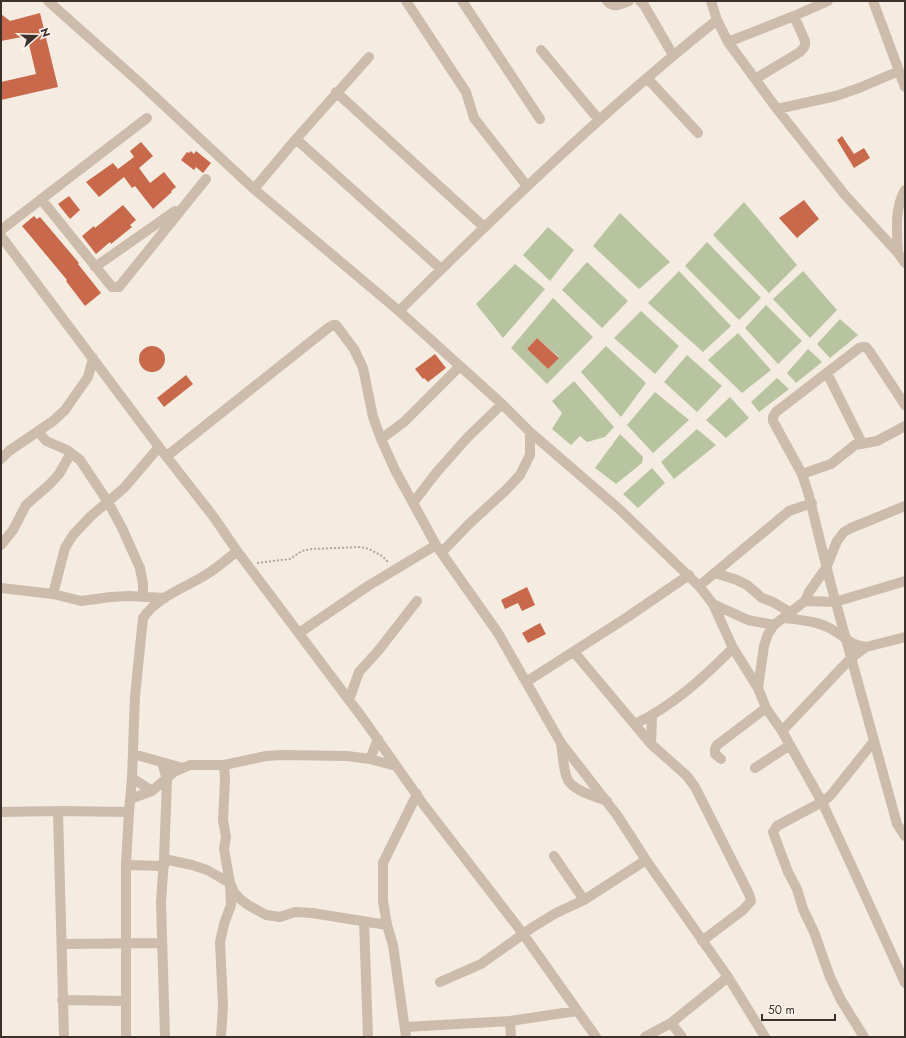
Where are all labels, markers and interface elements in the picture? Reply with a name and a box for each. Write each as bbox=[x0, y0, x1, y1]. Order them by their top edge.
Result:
north arrow bbox=[16, 16, 56, 56]
text: N bbox=[36, 26, 54, 39]
scale bar bbox=[762, 996, 835, 1022]
text: 50 m bbox=[768, 1001, 795, 1019]

